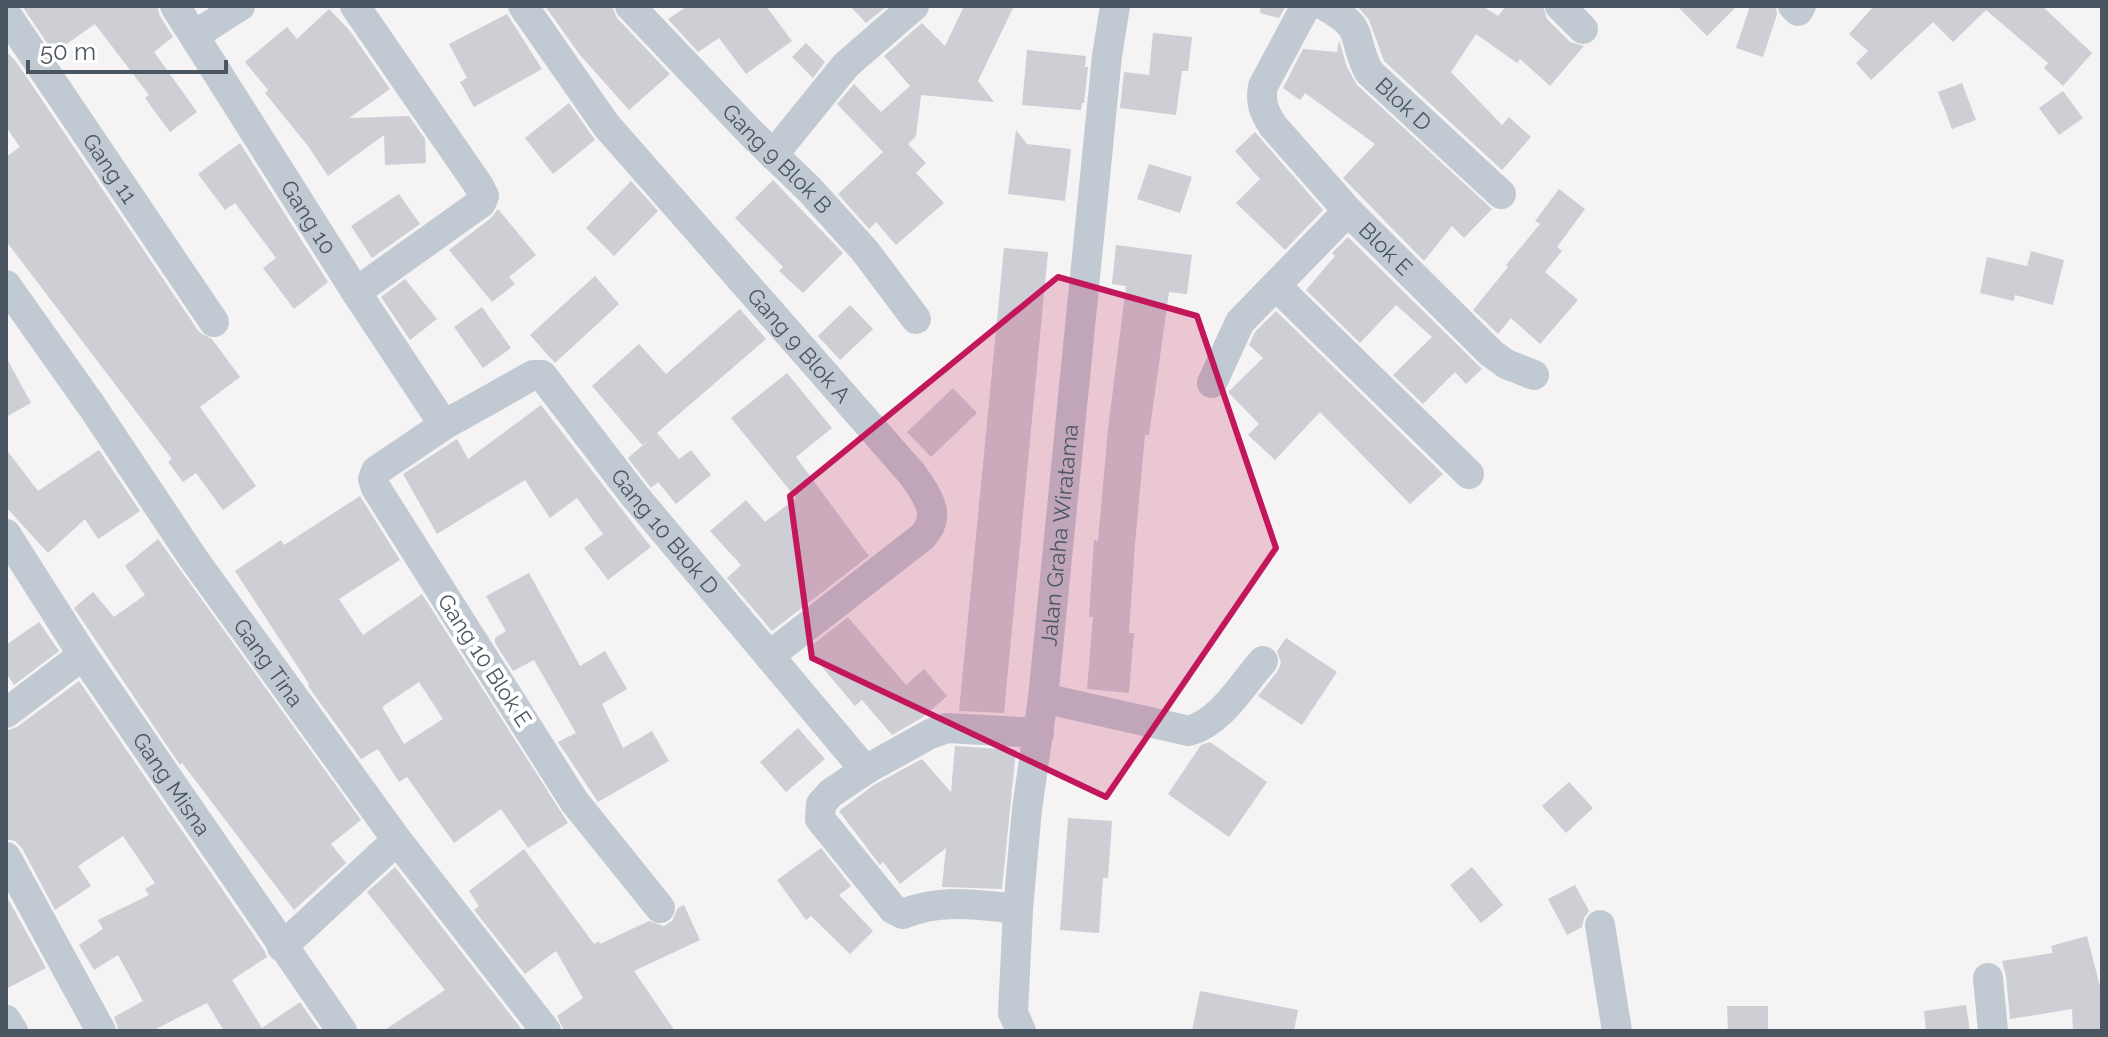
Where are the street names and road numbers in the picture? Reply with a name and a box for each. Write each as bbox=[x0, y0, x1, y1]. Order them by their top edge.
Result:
street label: Blok D bbox=[1370, 72, 1437, 136]
street label: Gang 9 Blok B bbox=[717, 98, 837, 218]
street label: Gang 11 bbox=[77, 128, 143, 208]
street label: Gang 10 bbox=[276, 175, 342, 259]
street label: Blok E bbox=[1354, 217, 1418, 281]
street label: Gang 9 Blok A bbox=[742, 283, 856, 408]
street label: Jalan Graha Wiratama bbox=[1035, 423, 1083, 647]
street label: Gang 10 Blok D bbox=[606, 464, 725, 599]
street label: Gang 10 Blok E bbox=[433, 589, 537, 731]
street label: Gang Tina bbox=[228, 614, 309, 712]
street label: Gang Misna bbox=[127, 727, 216, 840]

